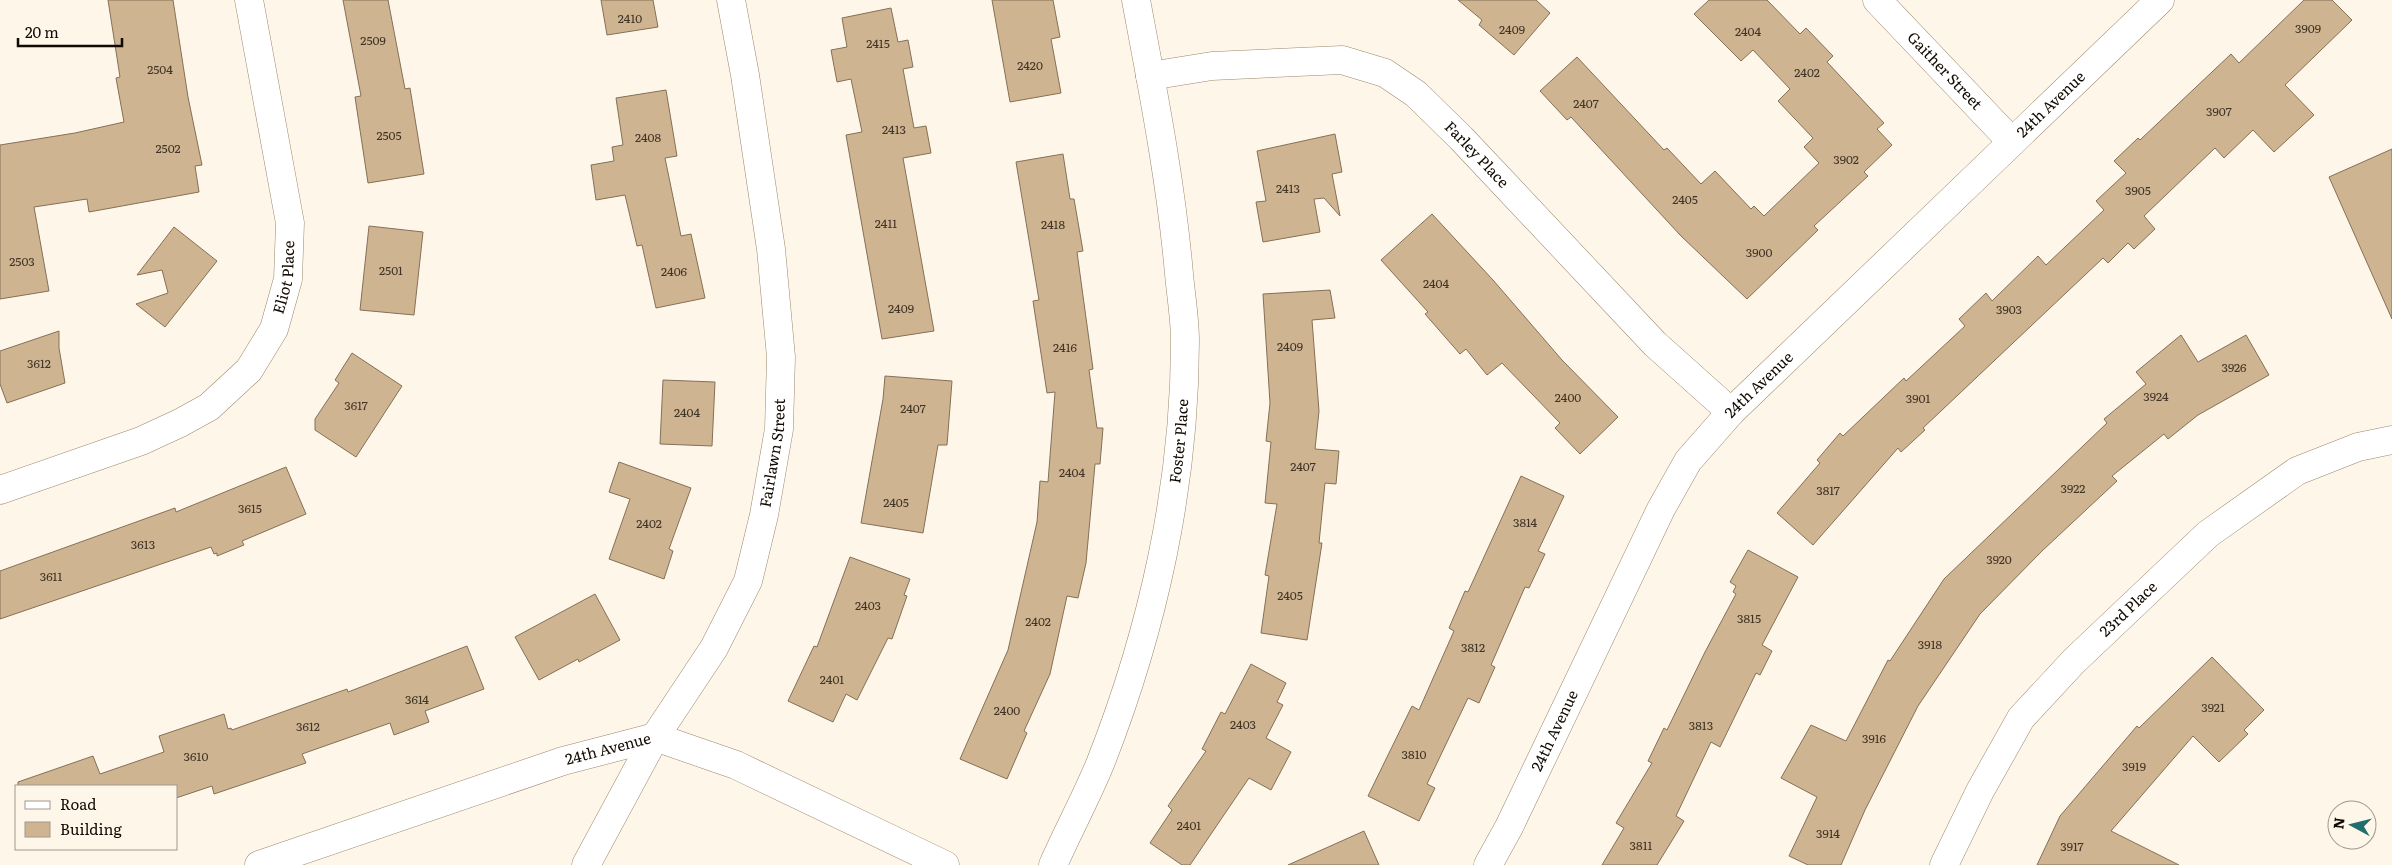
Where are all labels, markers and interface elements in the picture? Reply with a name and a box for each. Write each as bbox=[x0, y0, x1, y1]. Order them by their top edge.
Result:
house number: 2410 bbox=[618, 9, 642, 27]
scale bar bbox=[18, 15, 121, 47]
house number: 3909 bbox=[2295, 19, 2321, 37]
text: 20 m bbox=[25, 20, 59, 43]
house number: 2409 bbox=[1499, 20, 1525, 38]
house number: 2404 bbox=[1735, 22, 1762, 40]
street label: Gaither Street bbox=[1903, 26, 1989, 114]
house number: 2509 bbox=[360, 31, 386, 49]
house number: 2415 bbox=[866, 34, 890, 52]
house number: 2420 bbox=[1017, 56, 1043, 74]
house number: 2504 bbox=[147, 60, 173, 78]
house number: 2402 bbox=[1794, 63, 1820, 81]
street label: 24th Avenue bbox=[2011, 65, 2090, 142]
house number: 2407 bbox=[1573, 94, 1599, 112]
house number: 3907 bbox=[2206, 102, 2232, 120]
street label: Farley Place bbox=[1440, 115, 1515, 192]
house number: 2413 bbox=[882, 120, 906, 138]
house number: 2505 bbox=[376, 126, 402, 144]
house number: 2408 bbox=[635, 128, 662, 146]
house number: 2502 bbox=[155, 139, 181, 157]
house number: 3902 bbox=[1833, 150, 1859, 168]
house number: 2413 bbox=[1276, 179, 1300, 197]
house number: 3905 bbox=[2125, 181, 2151, 199]
house number: 2405 bbox=[1672, 190, 1698, 208]
house number: 2411 bbox=[875, 214, 897, 232]
house number: 2418 bbox=[1041, 215, 1065, 233]
street label: Eliot Place bbox=[266, 240, 299, 316]
house number: 3900 bbox=[1746, 243, 1772, 261]
house number: 2503 bbox=[9, 252, 35, 270]
house number: 2501 bbox=[379, 261, 403, 279]
house number: 2406 bbox=[661, 262, 688, 280]
house number: 2404 bbox=[1423, 274, 1450, 292]
house number: 2409 bbox=[888, 299, 914, 317]
house number: 3903 bbox=[1996, 300, 2022, 318]
house number: 2409 bbox=[1277, 337, 1303, 355]
house number: 2416 bbox=[1053, 338, 1078, 356]
street label: 24th Avenue bbox=[1718, 345, 1798, 422]
house number: 3612 bbox=[27, 354, 51, 372]
house number: 3926 bbox=[2221, 358, 2247, 376]
house number: 3924 bbox=[2143, 387, 2169, 405]
house number: 2400 bbox=[1555, 388, 1581, 406]
house number: 3901 bbox=[1906, 389, 1930, 407]
house number: 3617 bbox=[344, 396, 368, 414]
street label: Fairlawn Street bbox=[753, 398, 790, 509]
street label: Foster Place bbox=[1162, 398, 1193, 485]
house number: 2407 bbox=[900, 399, 926, 417]
house number: 2404 bbox=[674, 403, 701, 421]
house number: 2407 bbox=[1290, 457, 1316, 475]
house number: 2404 bbox=[1059, 463, 1086, 481]
house number: 3922 bbox=[2061, 479, 2085, 497]
house number: 3817 bbox=[1816, 481, 1840, 499]
house number: 2405 bbox=[883, 493, 909, 511]
house number: 3615 bbox=[238, 499, 262, 517]
house number: 3814 bbox=[1513, 513, 1537, 531]
house number: 2402 bbox=[636, 514, 662, 532]
house number: 3613 bbox=[131, 535, 155, 553]
house number: 3920 bbox=[1986, 550, 2012, 568]
house number: 3611 bbox=[40, 567, 62, 585]
street label: 23rd Place bbox=[2093, 575, 2162, 641]
house number: 2405 bbox=[1277, 586, 1303, 604]
house number: 2403 bbox=[855, 596, 881, 614]
house number: 3815 bbox=[1737, 609, 1761, 627]
house number: 2402 bbox=[1025, 612, 1051, 630]
house number: 3918 bbox=[1918, 635, 1943, 653]
house number: 3812 bbox=[1461, 638, 1485, 656]
house number: 2401 bbox=[820, 670, 844, 688]
street label: 24th Avenue bbox=[1524, 686, 1583, 775]
house number: 3614 bbox=[405, 690, 429, 708]
house number: 3921 bbox=[2201, 698, 2225, 716]
house number: 2400 bbox=[994, 701, 1020, 719]
house number: 2403 bbox=[1230, 715, 1256, 733]
house number: 3813 bbox=[1689, 716, 1713, 734]
house number: 3612 bbox=[296, 717, 320, 735]
street label: 24th Avenue bbox=[563, 726, 653, 770]
house number: 3916 bbox=[1862, 729, 1887, 747]
house number: 3810 bbox=[1402, 745, 1427, 763]
house number: 3610 bbox=[184, 747, 208, 765]
house number: 3919 bbox=[2122, 757, 2146, 775]
legend bbox=[15, 785, 178, 850]
text: Road bbox=[60, 792, 96, 815]
north arrow bbox=[2327, 800, 2377, 850]
house number: 2401 bbox=[1177, 816, 1201, 834]
text: N bbox=[2327, 816, 2349, 830]
text: Building bbox=[60, 817, 122, 840]
house number: 3914 bbox=[1816, 824, 1840, 842]
house number: 3811 bbox=[1630, 836, 1653, 854]
house number: 3917 bbox=[2060, 837, 2084, 855]

